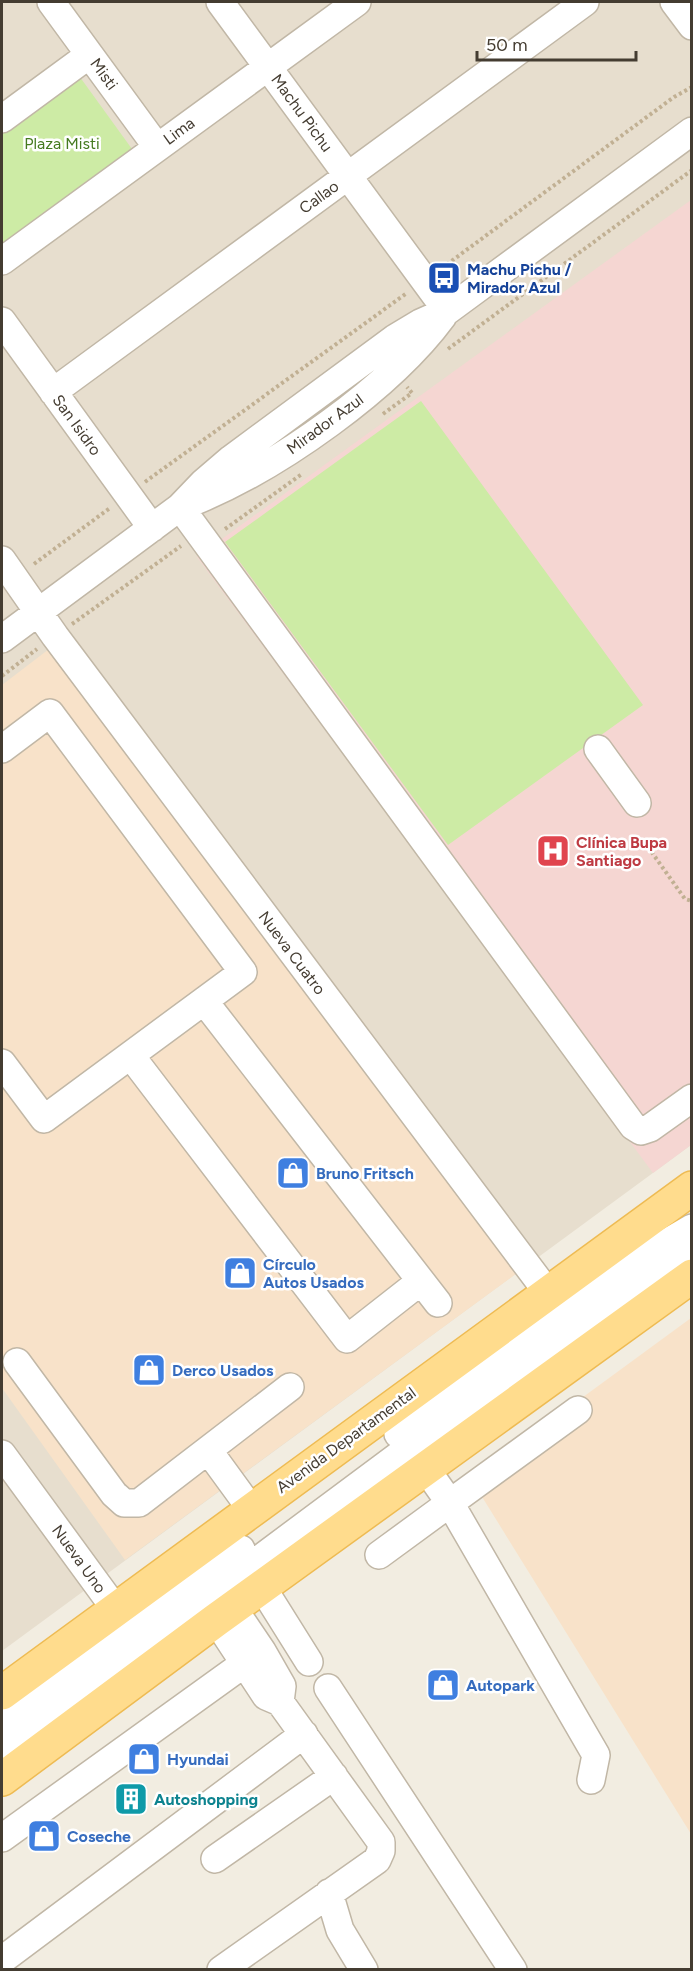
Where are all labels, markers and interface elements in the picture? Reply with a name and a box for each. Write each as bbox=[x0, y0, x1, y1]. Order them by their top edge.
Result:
scale bar bbox=[477, 24, 636, 62]
text: 50 m bbox=[486, 34, 528, 56]
street label: Misti bbox=[86, 54, 122, 94]
street label: Machu Pichu bbox=[267, 70, 337, 156]
street label: Lima bbox=[160, 113, 198, 149]
park label: Plaza Misti bbox=[24, 134, 100, 153]
street label: Callao bbox=[296, 176, 342, 218]
bus stop icon: Machu Pichu / Mirador Azul bbox=[426, 260, 462, 296]
place label: Machu Pichu / Mirador Azul bbox=[467, 260, 572, 297]
street label: Mirador Azul bbox=[283, 390, 367, 458]
street label: San Isidro bbox=[49, 391, 105, 459]
hospital icon: Clínica Bupa Santiago bbox=[535, 833, 571, 869]
place label: Clínica Bupa Santiago bbox=[576, 833, 667, 870]
street label: Nueva Cuatro bbox=[254, 908, 330, 998]
shop icon: Bruno Fritsch bbox=[275, 1155, 311, 1191]
place label: Bruno Fritsch bbox=[316, 1164, 414, 1183]
shop icon: Círculo Autos Usados bbox=[222, 1255, 258, 1291]
place label: Círculo Autos Usados bbox=[263, 1255, 364, 1292]
shop icon: Derco Usados bbox=[131, 1352, 167, 1388]
place label: Derco Usados bbox=[172, 1361, 274, 1380]
street label: Avenida Departamental bbox=[273, 1383, 419, 1497]
street label: Nueva Uno bbox=[48, 1521, 110, 1597]
shop icon: Autopark bbox=[425, 1667, 461, 1703]
place label: Autopark bbox=[466, 1676, 535, 1695]
shop icon: Hyundai bbox=[126, 1741, 162, 1777]
place label: Hyundai bbox=[167, 1750, 229, 1769]
building icon: Autoshopping bbox=[113, 1781, 149, 1817]
place label: Autoshopping bbox=[154, 1790, 258, 1809]
shop icon: Coseche bbox=[26, 1818, 62, 1854]
place label: Coseche bbox=[67, 1827, 131, 1846]

